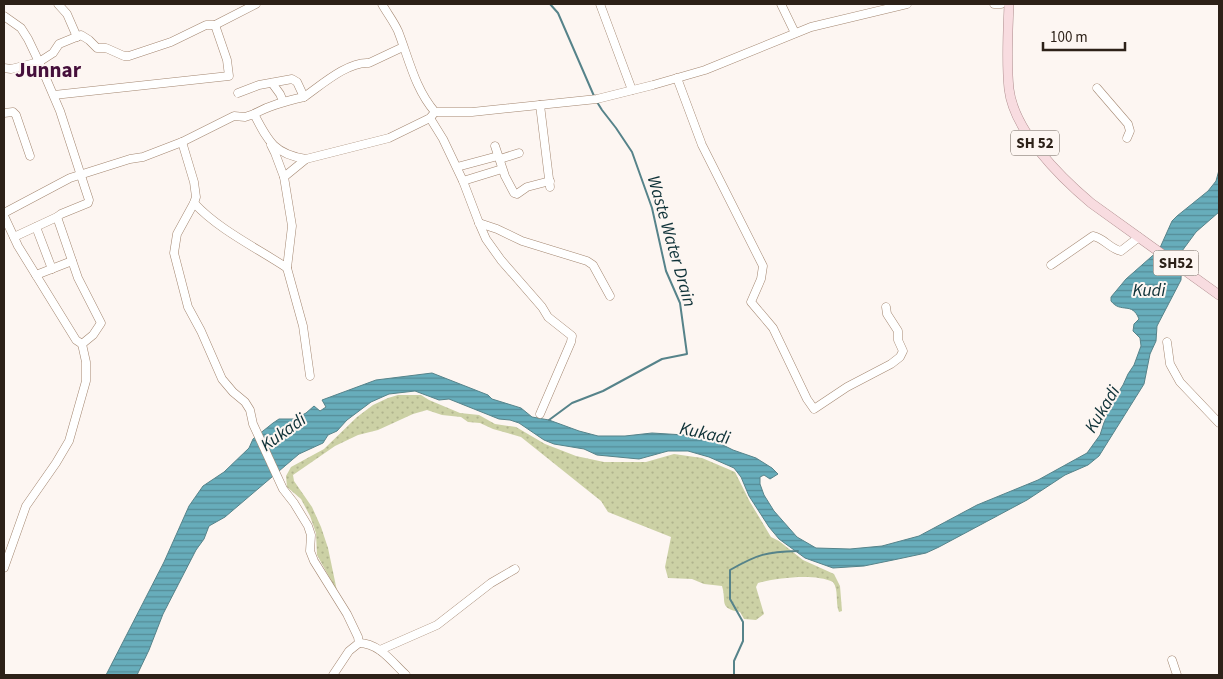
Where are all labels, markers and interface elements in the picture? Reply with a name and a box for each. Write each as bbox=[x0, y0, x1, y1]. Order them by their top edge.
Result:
scale bar bbox=[1043, 20, 1126, 52]
text: 100 m bbox=[1050, 27, 1088, 48]
district label: Junnar bbox=[15, 55, 82, 85]
road number: SH 52 bbox=[1011, 130, 1059, 156]
water label: Waste Water Drain bbox=[641, 173, 702, 310]
road number: SH52 bbox=[1154, 250, 1198, 276]
water label: Kudi bbox=[1132, 278, 1166, 303]
water label: Kukadi bbox=[1079, 380, 1127, 438]
water label: Kukadi bbox=[255, 407, 312, 457]
water label: Kukadi bbox=[677, 416, 733, 451]

